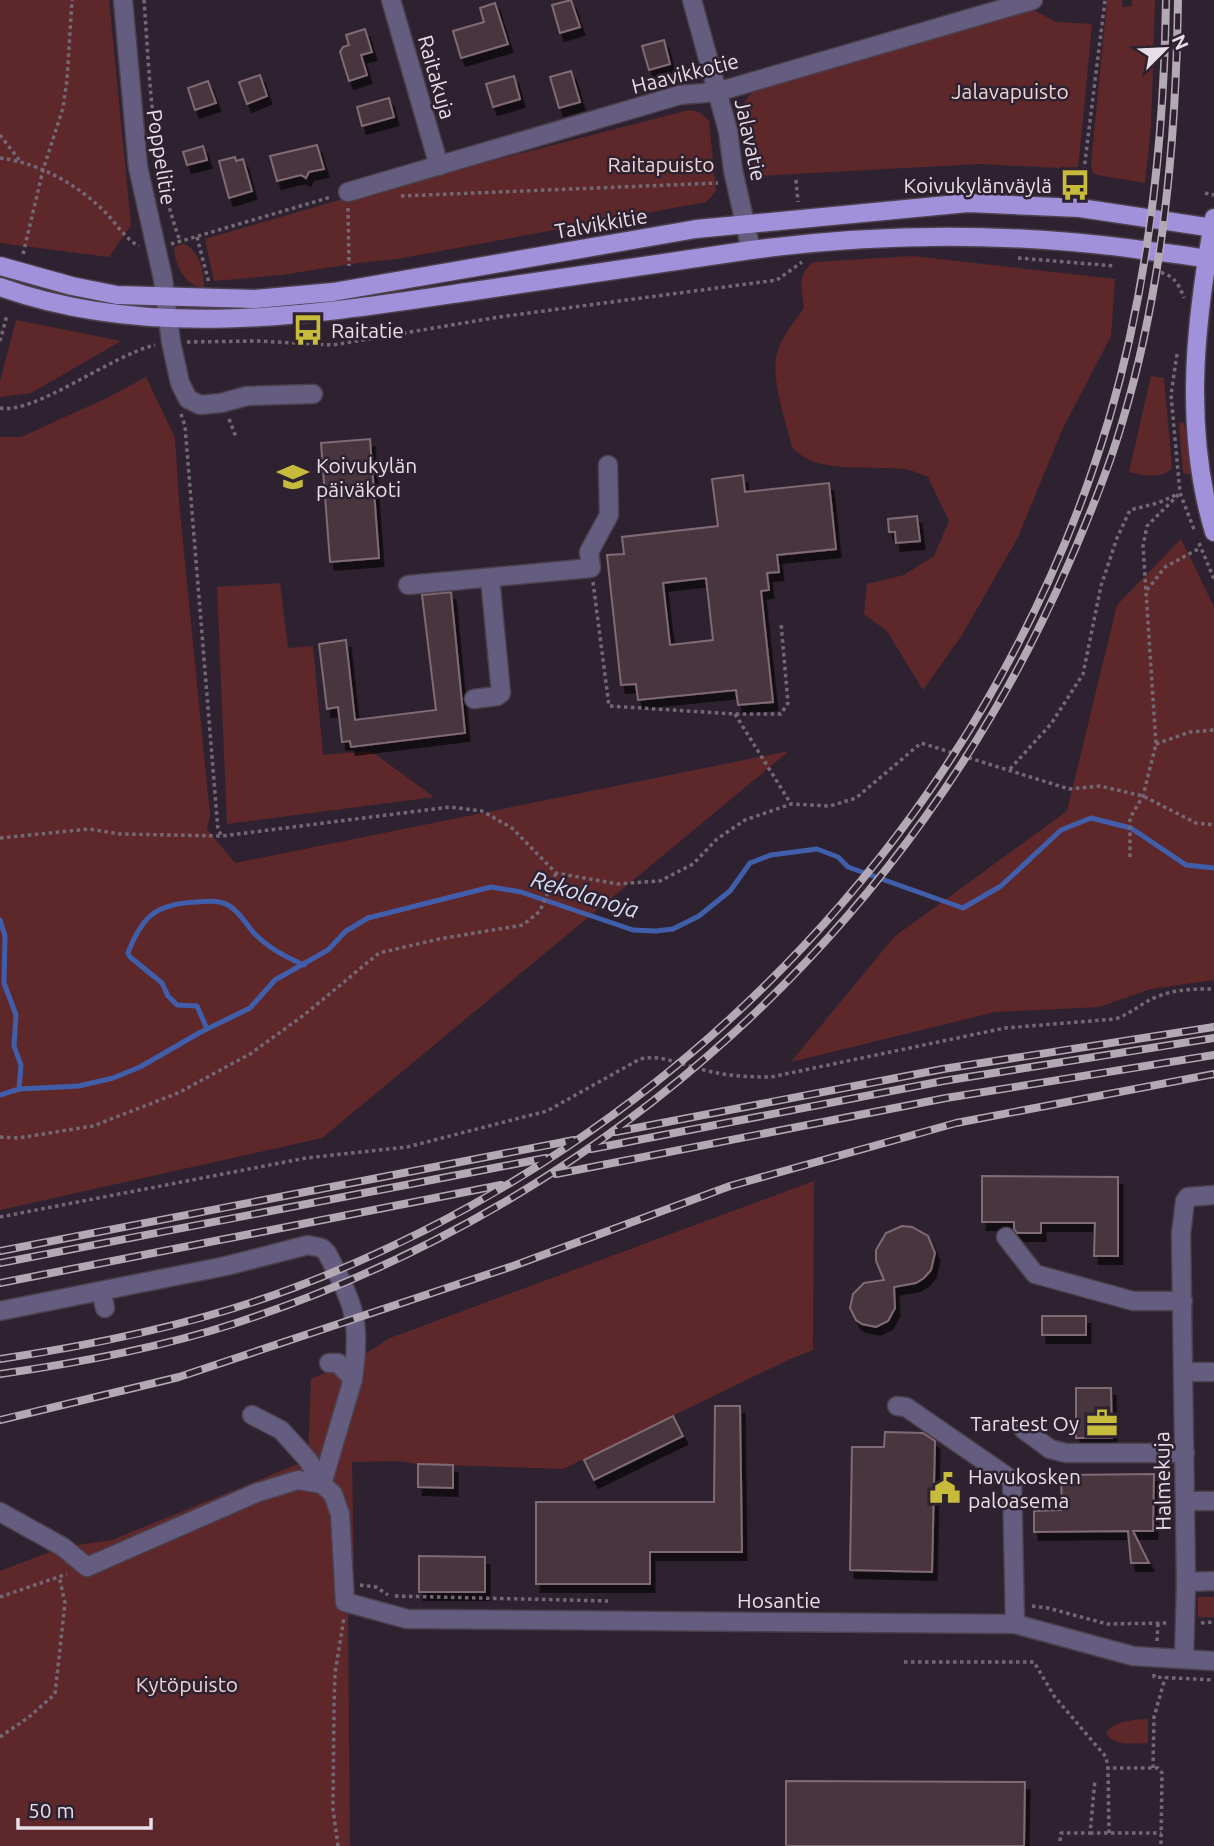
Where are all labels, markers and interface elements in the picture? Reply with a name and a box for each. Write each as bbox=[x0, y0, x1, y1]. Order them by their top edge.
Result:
north arrow bbox=[1130, 14, 1200, 84]
text: N bbox=[1168, 31, 1193, 53]
street label: Raitakuja bbox=[414, 32, 460, 122]
street label: Haavikkotie bbox=[629, 48, 741, 98]
park label: Jalavapuisto bbox=[951, 79, 1069, 103]
street label: Jalavatie bbox=[731, 97, 771, 183]
street label: Poppelitie bbox=[143, 108, 181, 206]
park label: Raitapuisto bbox=[608, 152, 714, 176]
bus stop icon: Koivukylänväylä bbox=[1058, 168, 1092, 202]
place label: Koivukylänväylä bbox=[903, 173, 1052, 197]
street label: Talvikkitie bbox=[553, 203, 649, 243]
bus stop icon: Raitatie bbox=[291, 313, 325, 347]
place label: Raitatie bbox=[331, 318, 404, 342]
place label: Koivukylän päiväkoti bbox=[316, 453, 417, 501]
school or university icon: Koivukylän päiväkoti bbox=[276, 460, 310, 494]
water label: Rekolanoja bbox=[528, 866, 642, 922]
office icon: Taratest Oy bbox=[1085, 1406, 1119, 1440]
place label: Taratest Oy bbox=[970, 1411, 1079, 1435]
street label: Halmekuja bbox=[1149, 1431, 1175, 1531]
place label: Havukosken paloasema bbox=[968, 1464, 1081, 1512]
public building icon: Havukosken paloasema bbox=[928, 1471, 962, 1505]
street label: Hosantie bbox=[737, 1588, 821, 1612]
park label: Kytöpuisto bbox=[136, 1672, 238, 1696]
scale bar bbox=[18, 1786, 150, 1830]
text: 50 m bbox=[28, 1798, 75, 1822]

